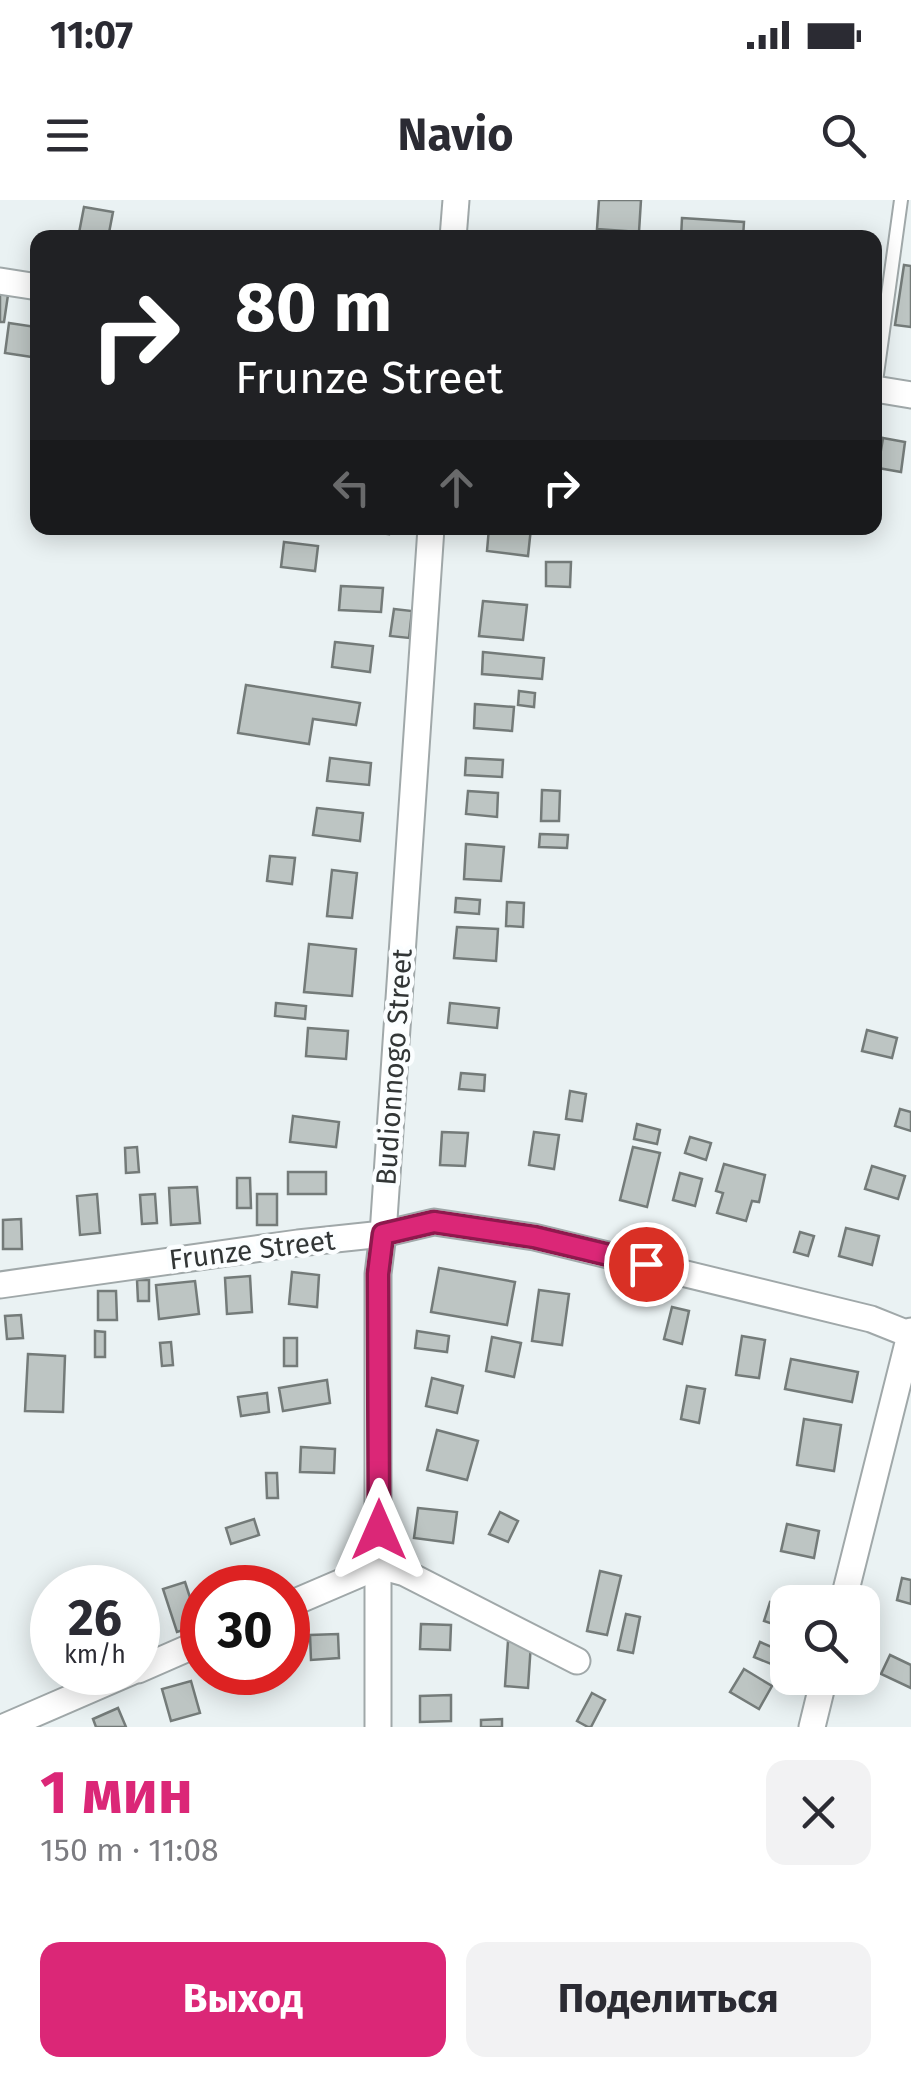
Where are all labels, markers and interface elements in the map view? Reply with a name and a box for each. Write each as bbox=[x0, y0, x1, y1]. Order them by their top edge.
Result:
text: 11:07 bbox=[50, 12, 133, 58]
icon: menu bbox=[40, 108, 95, 163]
text: Navio bbox=[398, 108, 513, 162]
icon: search bbox=[816, 108, 871, 163]
text: 80 m bbox=[235, 266, 392, 350]
icon: right bbox=[70, 270, 200, 400]
text: Frunze Street bbox=[235, 351, 503, 405]
icon: left bbox=[324, 460, 379, 515]
icon: ahead bbox=[429, 460, 484, 515]
icon: right bbox=[534, 460, 589, 515]
street label: Budionnogo Street bbox=[369, 947, 419, 1187]
pin bbox=[604, 1222, 689, 1307]
street label: Frunze Street bbox=[167, 1223, 338, 1277]
icon: arrive bbox=[619, 1237, 674, 1292]
position arrow bbox=[327, 1478, 431, 1582]
speed limit sign: 30 bbox=[180, 1565, 310, 1695]
map controls bbox=[770, 1585, 880, 1695]
button: search bbox=[770, 1585, 880, 1695]
text: 26 bbox=[68, 1588, 122, 1648]
text: km/h bbox=[64, 1640, 126, 1670]
text: 1 мин bbox=[40, 1757, 193, 1829]
button: close bbox=[766, 1760, 871, 1865]
text: 150 m · 11:08 bbox=[40, 1831, 219, 1869]
button: Выход bbox=[40, 1942, 446, 2057]
button: Поделиться bbox=[466, 1942, 871, 2057]

